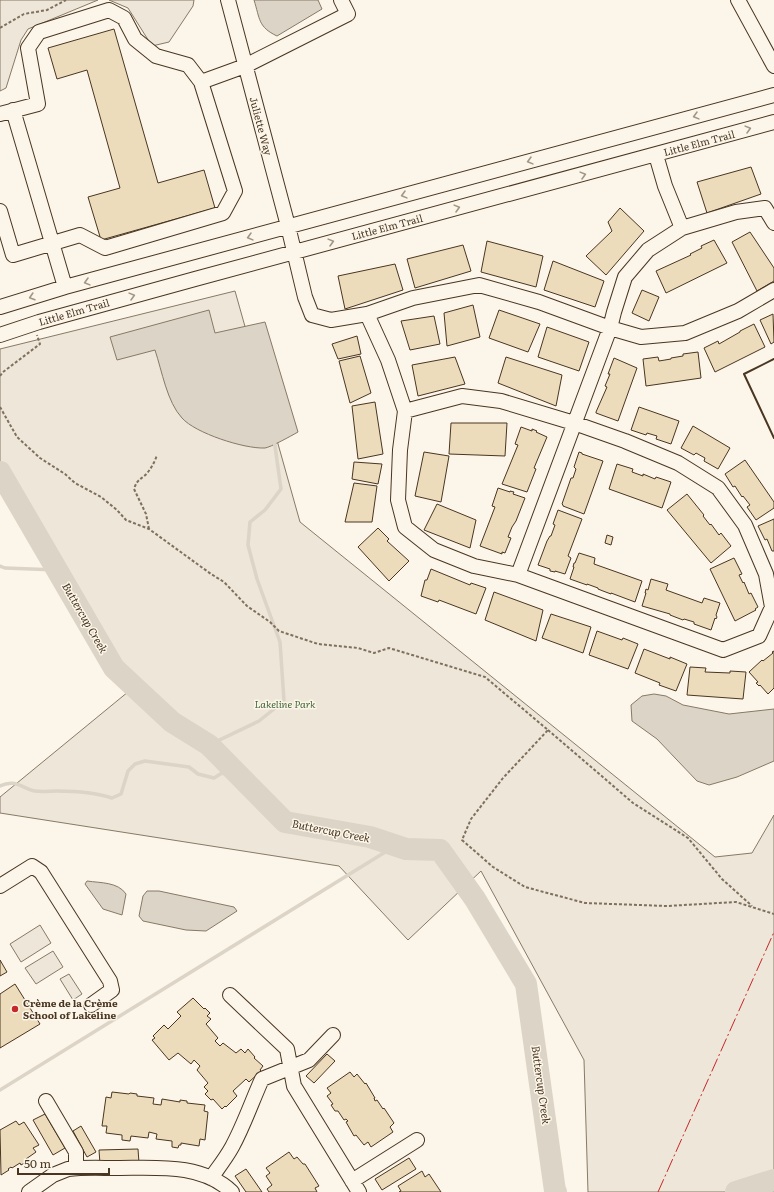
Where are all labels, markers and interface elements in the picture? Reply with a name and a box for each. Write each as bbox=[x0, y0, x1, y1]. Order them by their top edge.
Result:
street label: Juliette Way bbox=[246, 95, 277, 157]
one-way arrow bbox=[693, 112, 699, 120]
one-way arrow bbox=[745, 125, 752, 134]
street label: Little Elm Trail bbox=[662, 126, 737, 159]
one-way arrow bbox=[526, 156, 533, 165]
one-way arrow bbox=[579, 171, 586, 179]
one-way arrow bbox=[401, 190, 408, 199]
one-way arrow bbox=[454, 205, 460, 213]
street label: Little Elm Trail bbox=[350, 210, 425, 243]
one-way arrow bbox=[247, 232, 254, 241]
one-way arrow bbox=[328, 238, 335, 247]
one-way arrow bbox=[83, 277, 90, 285]
one-way arrow bbox=[29, 292, 36, 301]
one-way arrow bbox=[128, 292, 135, 301]
street label: Little Elm Trail bbox=[37, 294, 112, 329]
water label: Buttercup Creek bbox=[59, 579, 113, 656]
park label: Lakeline Park bbox=[255, 696, 316, 711]
water label: Buttercup Creek bbox=[291, 815, 372, 845]
place label: Crème de la Crème School of Lakeline bbox=[23, 995, 118, 1022]
marker: Crème de la Crème School of Lakeline bbox=[10, 1004, 20, 1014]
water label: Buttercup Creek bbox=[529, 1044, 555, 1125]
scale bar bbox=[18, 1150, 109, 1176]
text: 50 m bbox=[24, 1154, 51, 1172]

